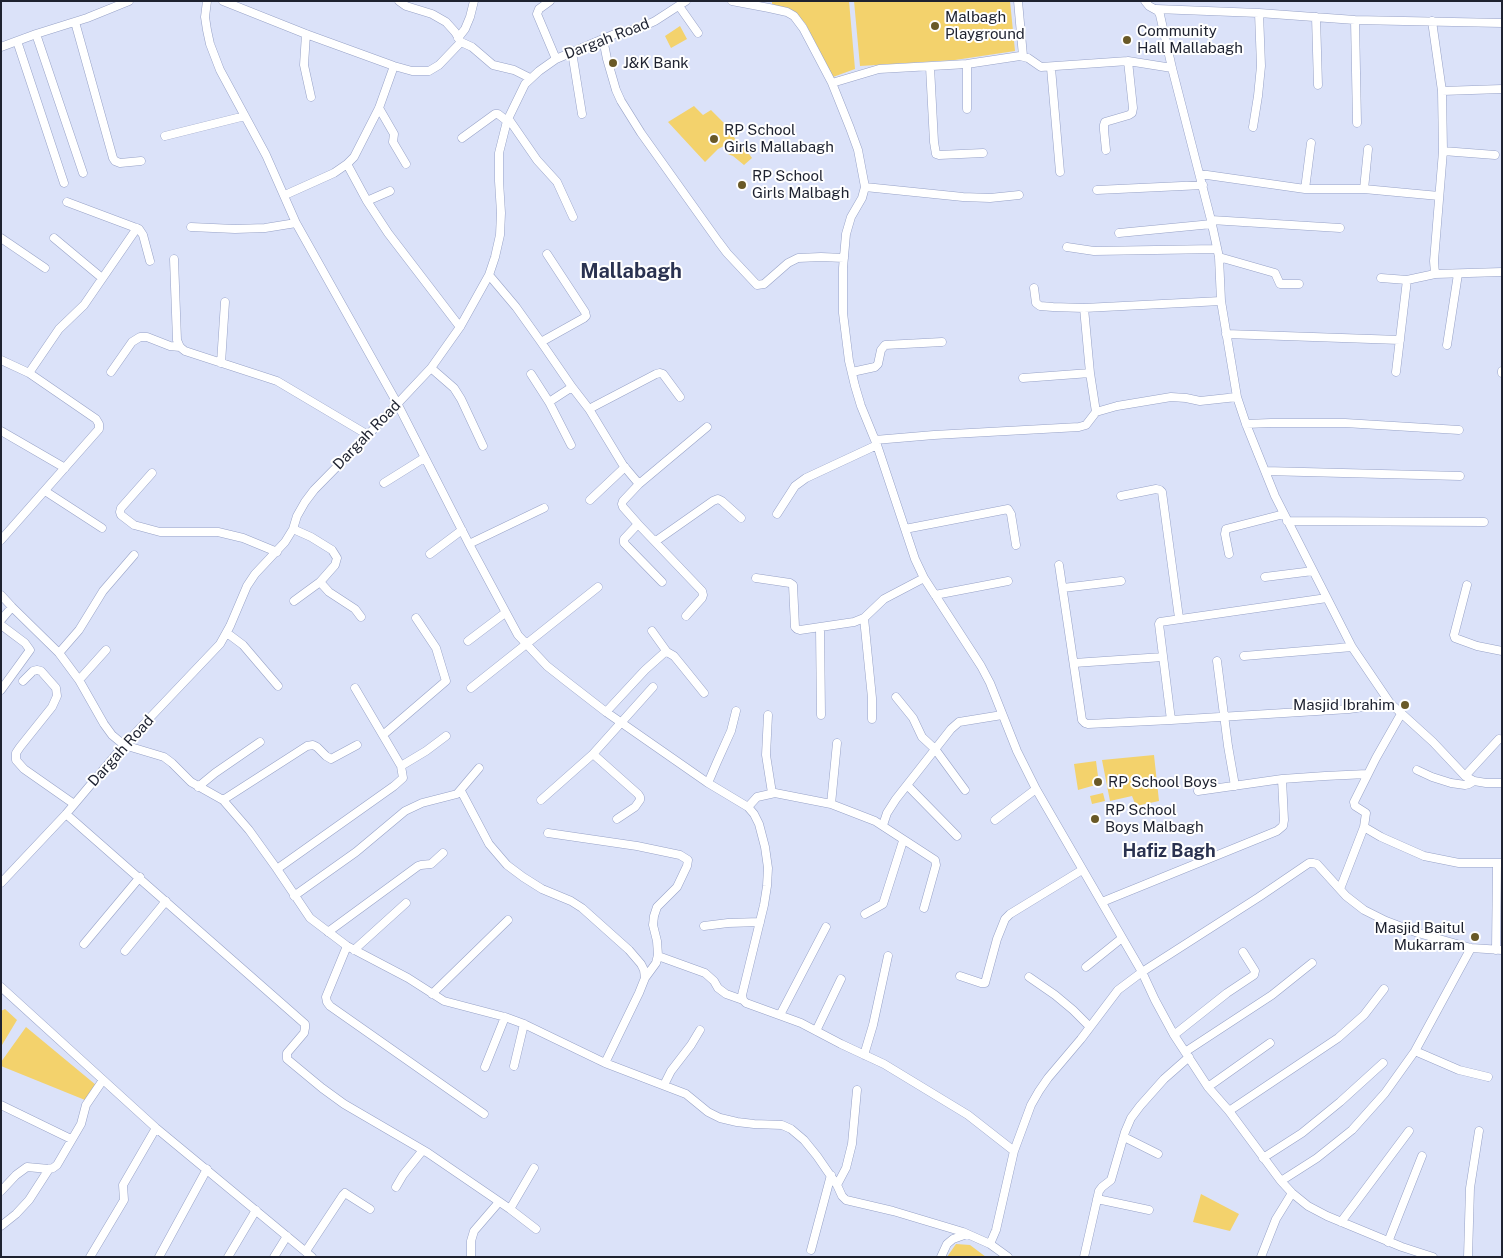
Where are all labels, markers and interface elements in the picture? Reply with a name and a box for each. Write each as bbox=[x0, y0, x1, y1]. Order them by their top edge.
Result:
place label: Malbagh Playground bbox=[945, 8, 1025, 43]
street label: Dargah Road bbox=[562, 15, 652, 63]
marker: Malbagh Playground bbox=[929, 20, 941, 32]
place label: Community Hall Mallabagh bbox=[1137, 22, 1243, 57]
marker: Community Hall Mallabagh bbox=[1121, 34, 1133, 46]
place label: J&K Bank bbox=[623, 54, 689, 72]
marker: J&K Bank bbox=[607, 57, 619, 69]
place label: RP School Girls Mallabagh bbox=[724, 121, 834, 156]
marker: RP School Girls Mallabagh bbox=[708, 133, 720, 145]
place label: RP School Girls Malbagh bbox=[752, 167, 849, 202]
marker: RP School Girls Malbagh bbox=[736, 179, 748, 191]
district label: Mallabagh bbox=[580, 260, 682, 284]
street label: Dargah Road bbox=[329, 397, 405, 473]
place label: Masjid Ibrahim bbox=[1293, 696, 1395, 714]
marker: Masjid Ibrahim bbox=[1399, 699, 1411, 711]
street label: Dargah Road bbox=[84, 712, 158, 790]
place label: RP School Boys bbox=[1108, 773, 1217, 791]
marker: RP School Boys bbox=[1092, 776, 1104, 788]
place label: RP School Boys Malbagh bbox=[1105, 801, 1204, 836]
marker: RP School Boys Malbagh bbox=[1089, 813, 1101, 825]
district label: Hafiz Bagh bbox=[1122, 840, 1216, 862]
place label: Masjid Baitul Mukarram bbox=[1374, 919, 1465, 954]
marker: Masjid Baitul Mukarram bbox=[1469, 931, 1481, 943]

